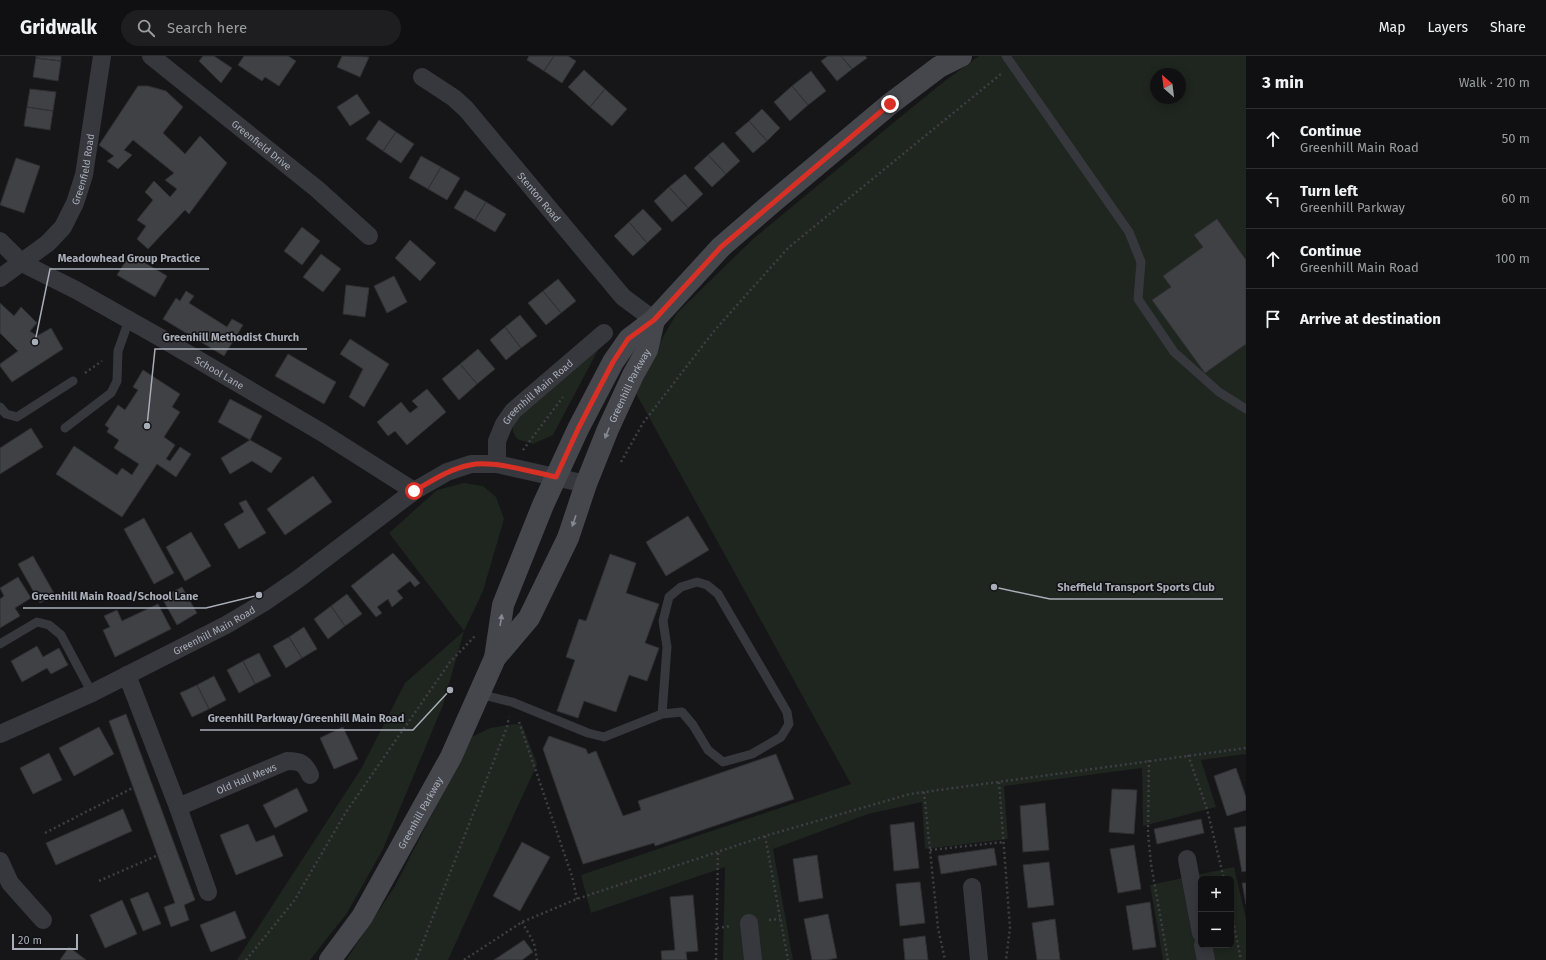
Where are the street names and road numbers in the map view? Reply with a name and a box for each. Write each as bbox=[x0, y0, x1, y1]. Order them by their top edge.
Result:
street label: Greenfield Drive bbox=[229, 118, 293, 173]
street label: Greenfield Road bbox=[70, 133, 97, 206]
street label: Stenton Road bbox=[514, 170, 563, 225]
street label: Greenhill Parkway bbox=[607, 347, 653, 425]
street label: School Lane bbox=[192, 354, 246, 392]
street label: Greenhill Main Road bbox=[500, 357, 576, 427]
street label: Greenhill Main Road bbox=[171, 604, 258, 658]
street label: Old Hall Mews bbox=[215, 761, 279, 797]
street label: Greenhill Parkway bbox=[396, 775, 446, 851]

